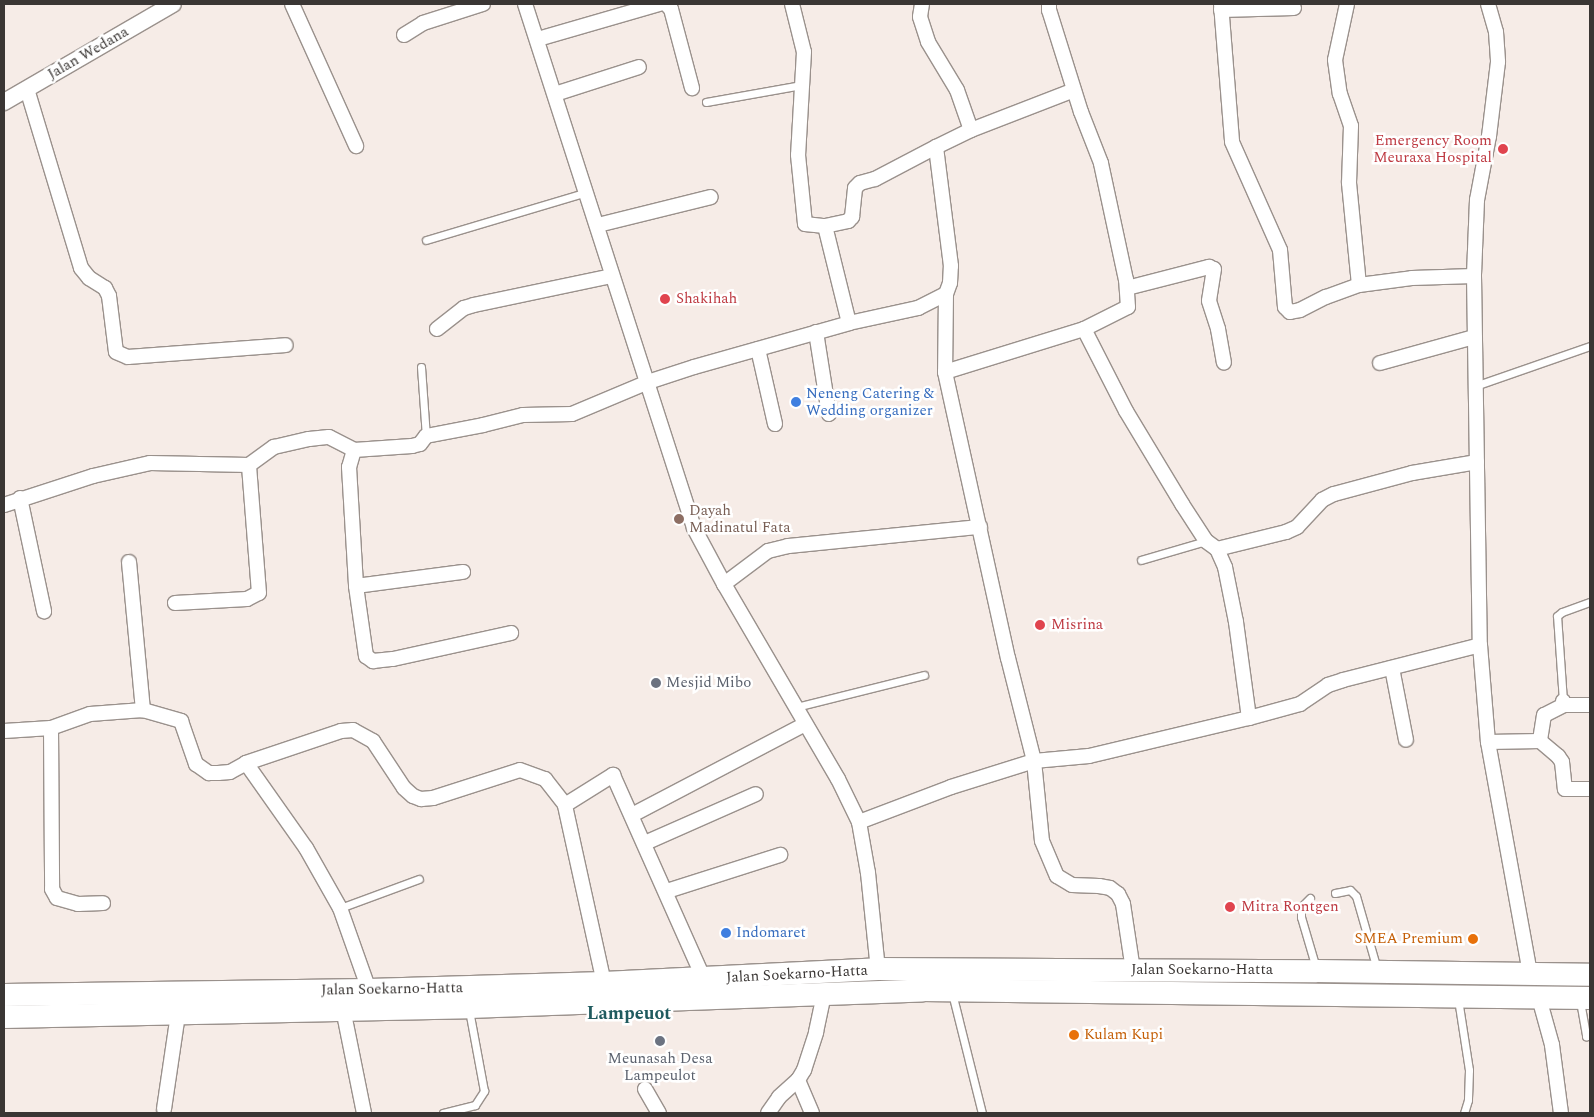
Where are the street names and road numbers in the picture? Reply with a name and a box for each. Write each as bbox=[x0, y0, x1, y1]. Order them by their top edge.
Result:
street label: Jalan Wedana bbox=[44, 23, 132, 83]
street label: Jalan Soekarno-Hatta bbox=[726, 961, 868, 987]
street label: Jalan Soekarno-Hatta bbox=[1131, 961, 1273, 979]
street label: Jalan Soekarno-Hatta bbox=[321, 979, 463, 999]

